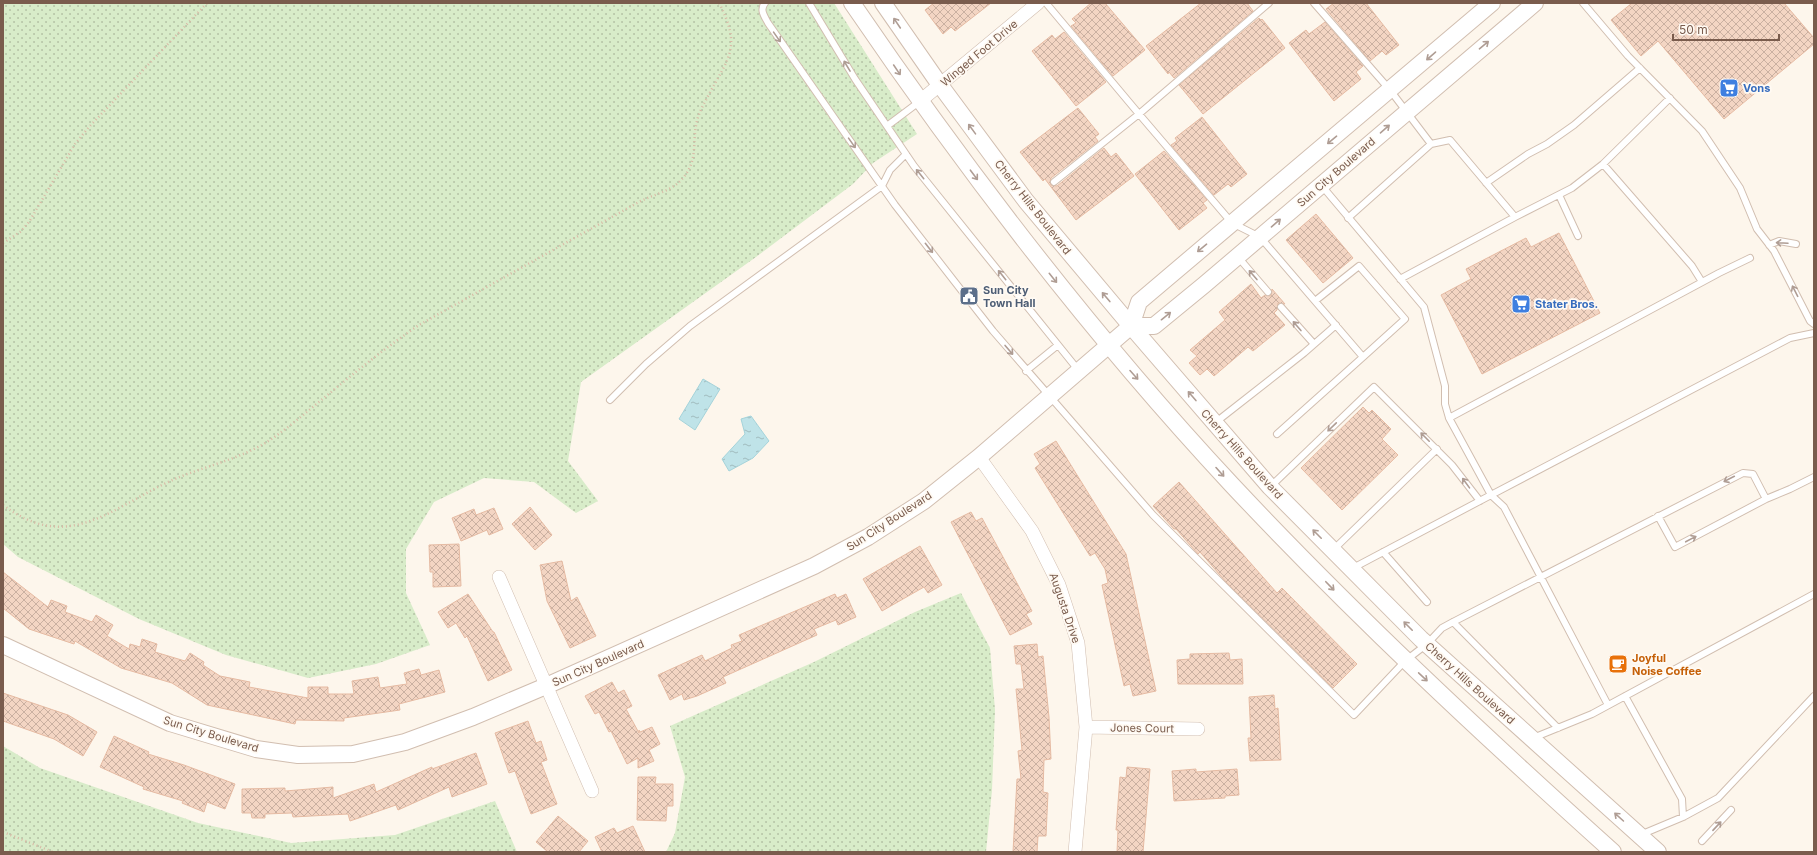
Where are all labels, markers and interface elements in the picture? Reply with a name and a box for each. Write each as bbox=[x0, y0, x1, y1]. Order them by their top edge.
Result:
scale bar bbox=[1673, 16, 1779, 42]
street label: Winged Foot Drive bbox=[938, 17, 1020, 89]
one-way arrow bbox=[893, 18, 901, 29]
text: 50 m bbox=[1679, 22, 1708, 37]
one-way arrow bbox=[773, 31, 782, 42]
one-way arrow bbox=[1479, 41, 1490, 50]
one-way arrow bbox=[1426, 51, 1436, 60]
one-way arrow bbox=[843, 60, 851, 72]
one-way arrow bbox=[893, 64, 901, 75]
supermarket icon: Vons bbox=[1718, 77, 1740, 99]
place label: Vons bbox=[1743, 81, 1770, 95]
one-way arrow bbox=[968, 124, 977, 135]
one-way arrow bbox=[1380, 125, 1391, 134]
street label: Sun City Boulevard bbox=[1294, 134, 1378, 210]
one-way arrow bbox=[1326, 135, 1337, 144]
one-way arrow bbox=[848, 137, 856, 148]
street label: Cherry Hills Boulevard bbox=[992, 157, 1074, 257]
one-way arrow bbox=[916, 168, 925, 179]
one-way arrow bbox=[970, 169, 978, 180]
one-way arrow bbox=[1271, 219, 1281, 228]
one-way arrow bbox=[1776, 239, 1789, 246]
one-way arrow bbox=[925, 243, 933, 254]
one-way arrow bbox=[1197, 244, 1208, 253]
one-way arrow bbox=[997, 269, 1006, 280]
one-way arrow bbox=[1248, 269, 1257, 280]
one-way arrow bbox=[1048, 273, 1057, 284]
place label: Sun City Town Hall bbox=[983, 283, 1035, 310]
public building icon: Sun City Town Hall bbox=[958, 285, 980, 307]
one-way arrow bbox=[1790, 285, 1798, 297]
one-way arrow bbox=[1101, 291, 1110, 302]
supermarket icon: Stater Bros. bbox=[1510, 293, 1532, 315]
place label: Stater Bros. bbox=[1535, 297, 1598, 311]
one-way arrow bbox=[1161, 312, 1171, 321]
one-way arrow bbox=[1293, 320, 1302, 331]
one-way arrow bbox=[1004, 345, 1013, 355]
one-way arrow bbox=[1129, 369, 1138, 379]
one-way arrow bbox=[1187, 391, 1196, 402]
street label: Cherry Hills Boulevard bbox=[1198, 406, 1286, 502]
one-way arrow bbox=[1327, 423, 1337, 432]
one-way arrow bbox=[1420, 432, 1430, 442]
one-way arrow bbox=[1216, 467, 1225, 477]
one-way arrow bbox=[1724, 476, 1736, 484]
one-way arrow bbox=[1462, 478, 1470, 489]
street label: Sun City Boulevard bbox=[844, 488, 934, 554]
one-way arrow bbox=[1312, 529, 1322, 539]
one-way arrow bbox=[1684, 534, 1696, 542]
street label: Augusta Drive bbox=[1046, 571, 1084, 645]
one-way arrow bbox=[1325, 581, 1334, 591]
one-way arrow bbox=[1403, 621, 1413, 631]
street label: Sun City Boulevard bbox=[550, 636, 646, 690]
street label: Cherry Hills Boulevard bbox=[1422, 639, 1518, 727]
place label: Joyful Noise Coffee bbox=[1632, 651, 1702, 678]
cafe icon: Joyful Noise Coffee bbox=[1607, 653, 1629, 675]
one-way arrow bbox=[1417, 672, 1428, 681]
street label: Sun City Boulevard bbox=[162, 713, 260, 755]
street label: Jones Court bbox=[1110, 720, 1174, 736]
one-way arrow bbox=[1614, 812, 1624, 821]
one-way arrow bbox=[1712, 821, 1721, 831]

